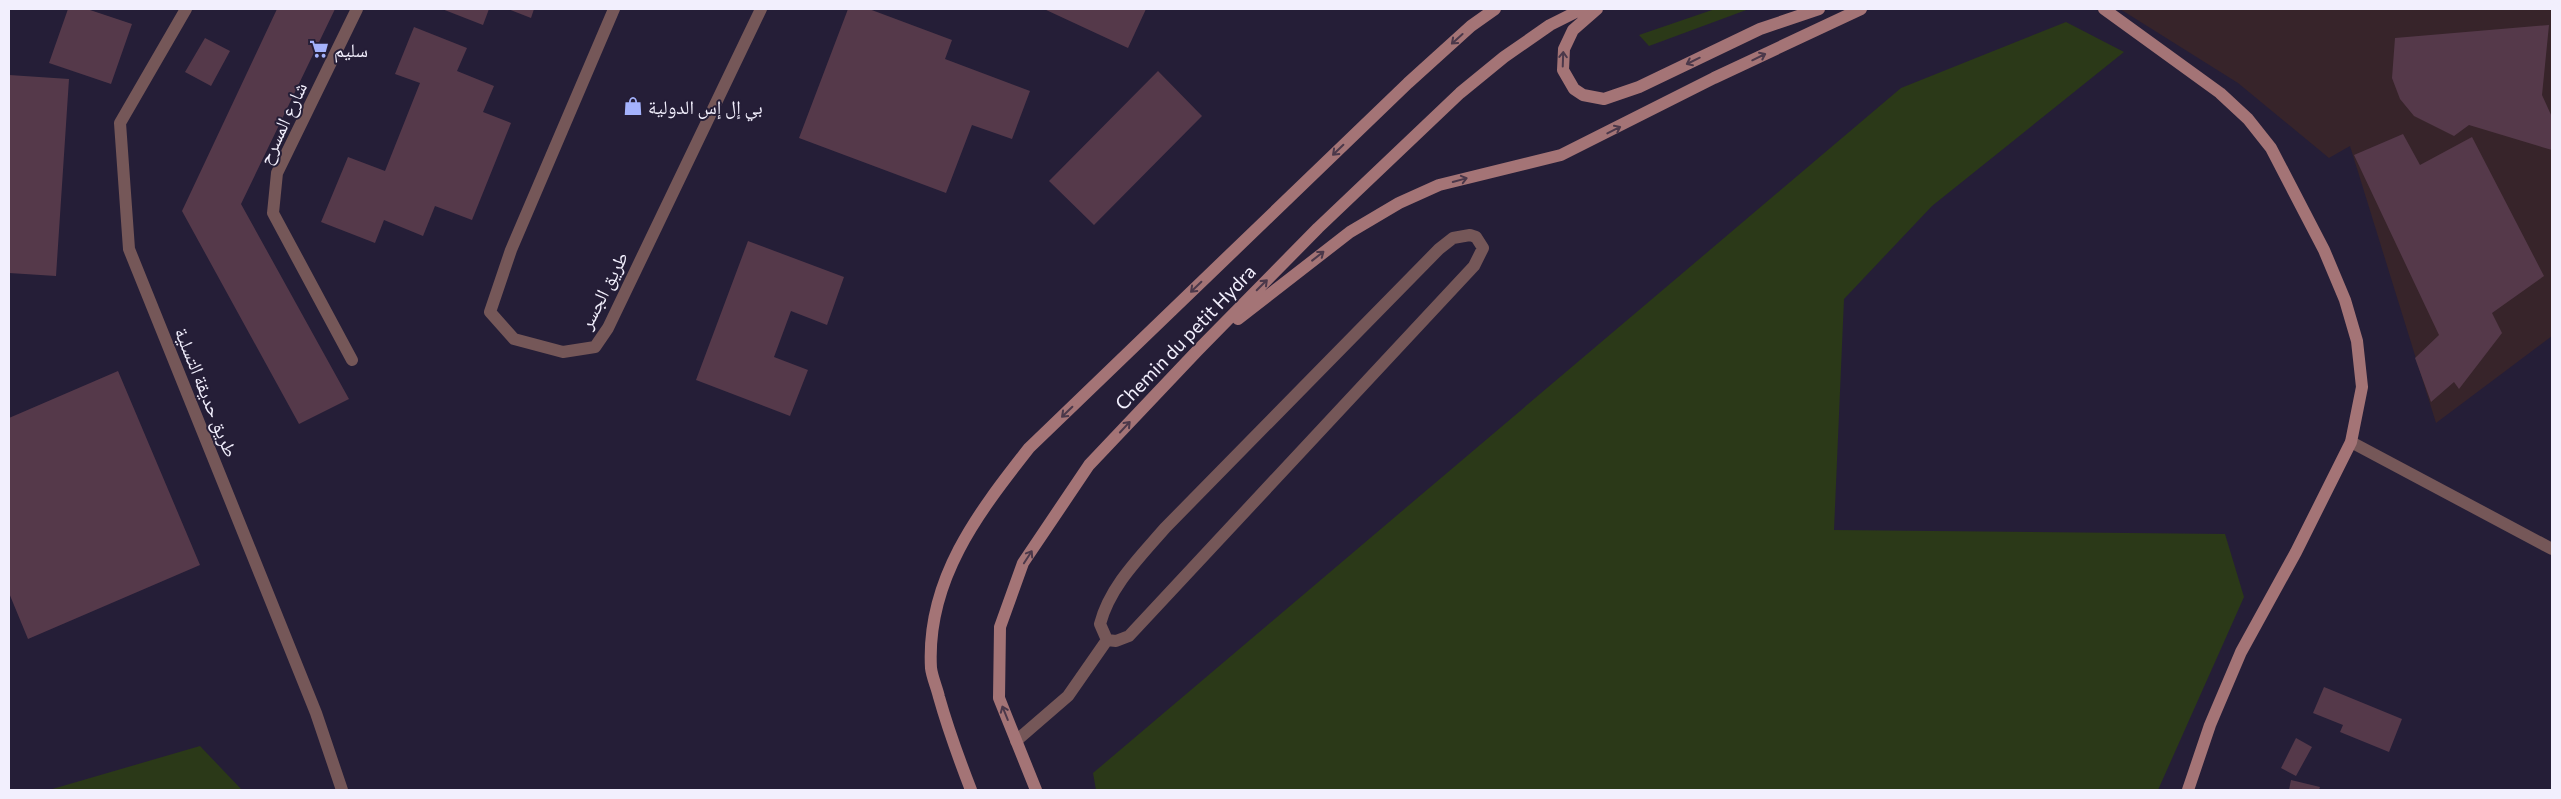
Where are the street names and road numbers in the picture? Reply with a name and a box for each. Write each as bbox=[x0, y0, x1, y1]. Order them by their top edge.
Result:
street label: شارع المسرح bbox=[253, 78, 312, 168]
street label: طريق الجسر bbox=[573, 247, 633, 334]
street label: Chemin du petit Hydra bbox=[1110, 260, 1260, 414]
street label: طريق حديقة التسلية bbox=[170, 324, 243, 461]

